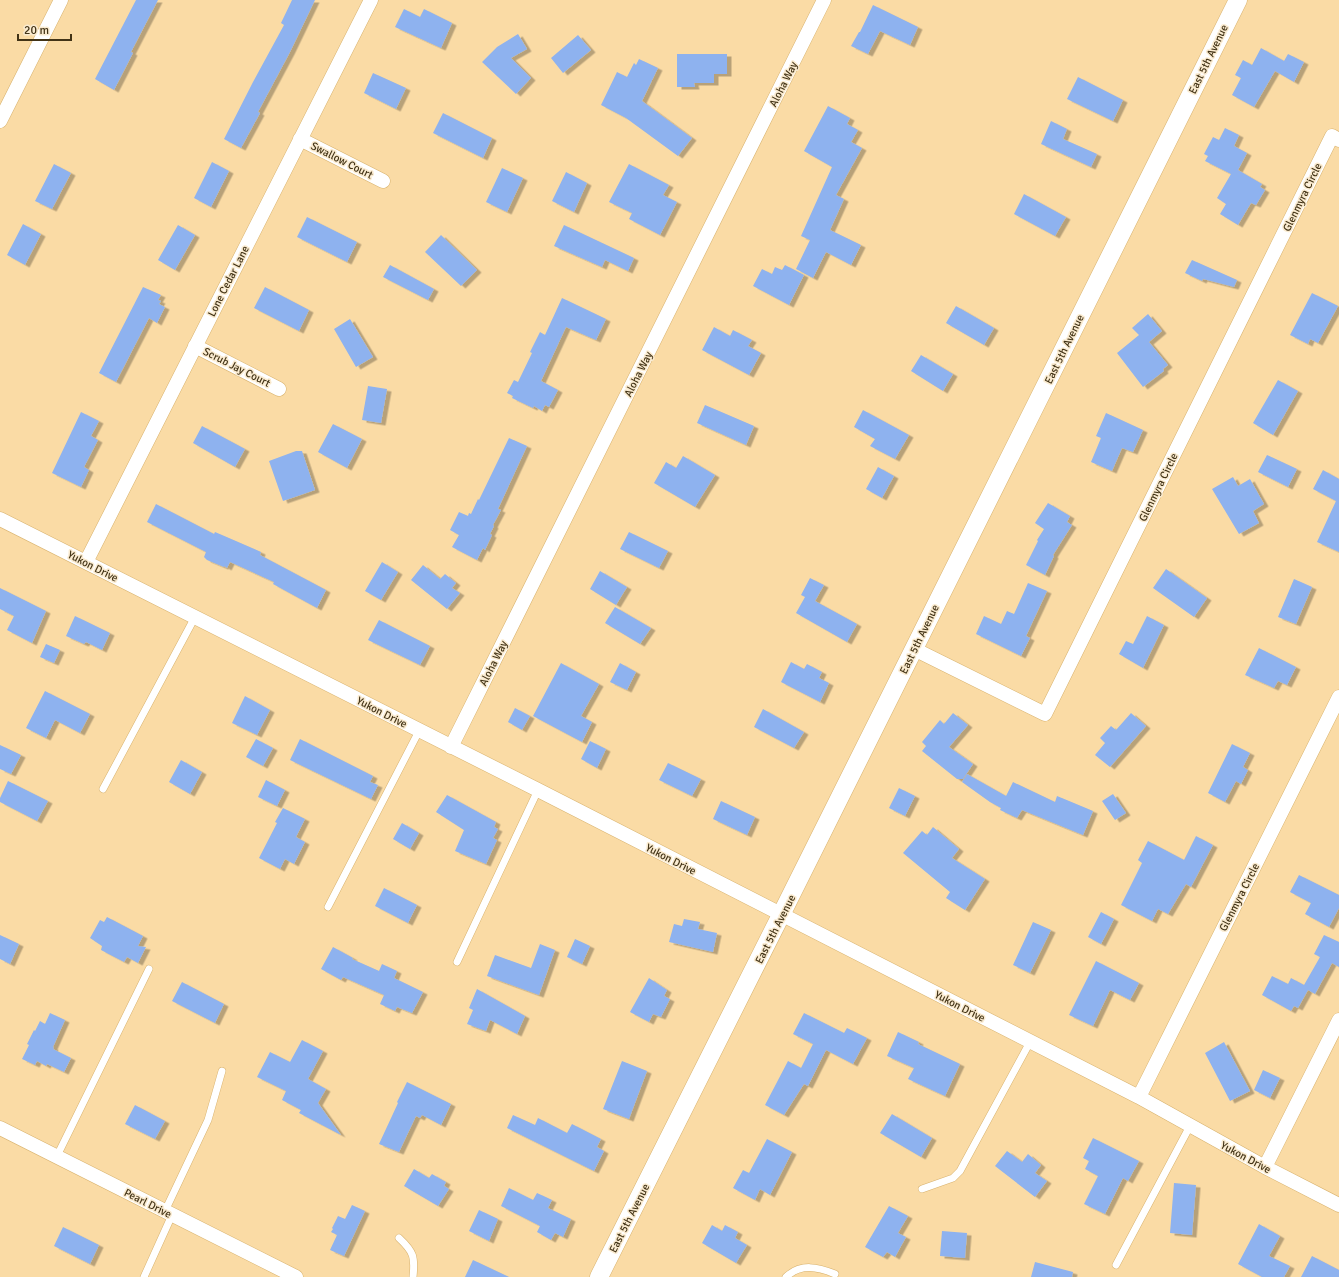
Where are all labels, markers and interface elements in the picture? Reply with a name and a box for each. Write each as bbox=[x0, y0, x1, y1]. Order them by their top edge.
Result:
scale bar bbox=[18, 16, 71, 42]
street label: East 5th Avenue bbox=[1186, 22, 1231, 96]
text: 20 m bbox=[24, 23, 49, 38]
street label: Aloha Way bbox=[767, 59, 801, 109]
street label: Swallow Court bbox=[309, 139, 375, 182]
street label: Glenmyra Circle bbox=[1280, 161, 1325, 234]
street label: Lone Cedar Lane bbox=[205, 244, 252, 319]
street label: East 5th Avenue bbox=[1042, 312, 1087, 386]
street label: Scrub Jay Court bbox=[201, 345, 273, 390]
street label: Aloha Way bbox=[622, 349, 656, 399]
street label: Glenmyra Circle bbox=[1136, 451, 1181, 524]
street label: Yukon Drive bbox=[65, 548, 120, 585]
street label: East 5th Avenue bbox=[897, 602, 942, 676]
street label: Aloha Way bbox=[477, 638, 511, 688]
street label: Yukon Drive bbox=[354, 694, 409, 731]
street label: Yukon Drive bbox=[643, 841, 698, 878]
street label: Glenmyra Circle bbox=[1217, 861, 1262, 933]
street label: East 5th Avenue bbox=[753, 893, 798, 966]
street label: Yukon Drive bbox=[932, 988, 987, 1025]
street label: Yukon Drive bbox=[1218, 1139, 1273, 1176]
street label: East 5th Avenue bbox=[607, 1182, 652, 1255]
street label: Pearl Drive bbox=[122, 1186, 174, 1221]

